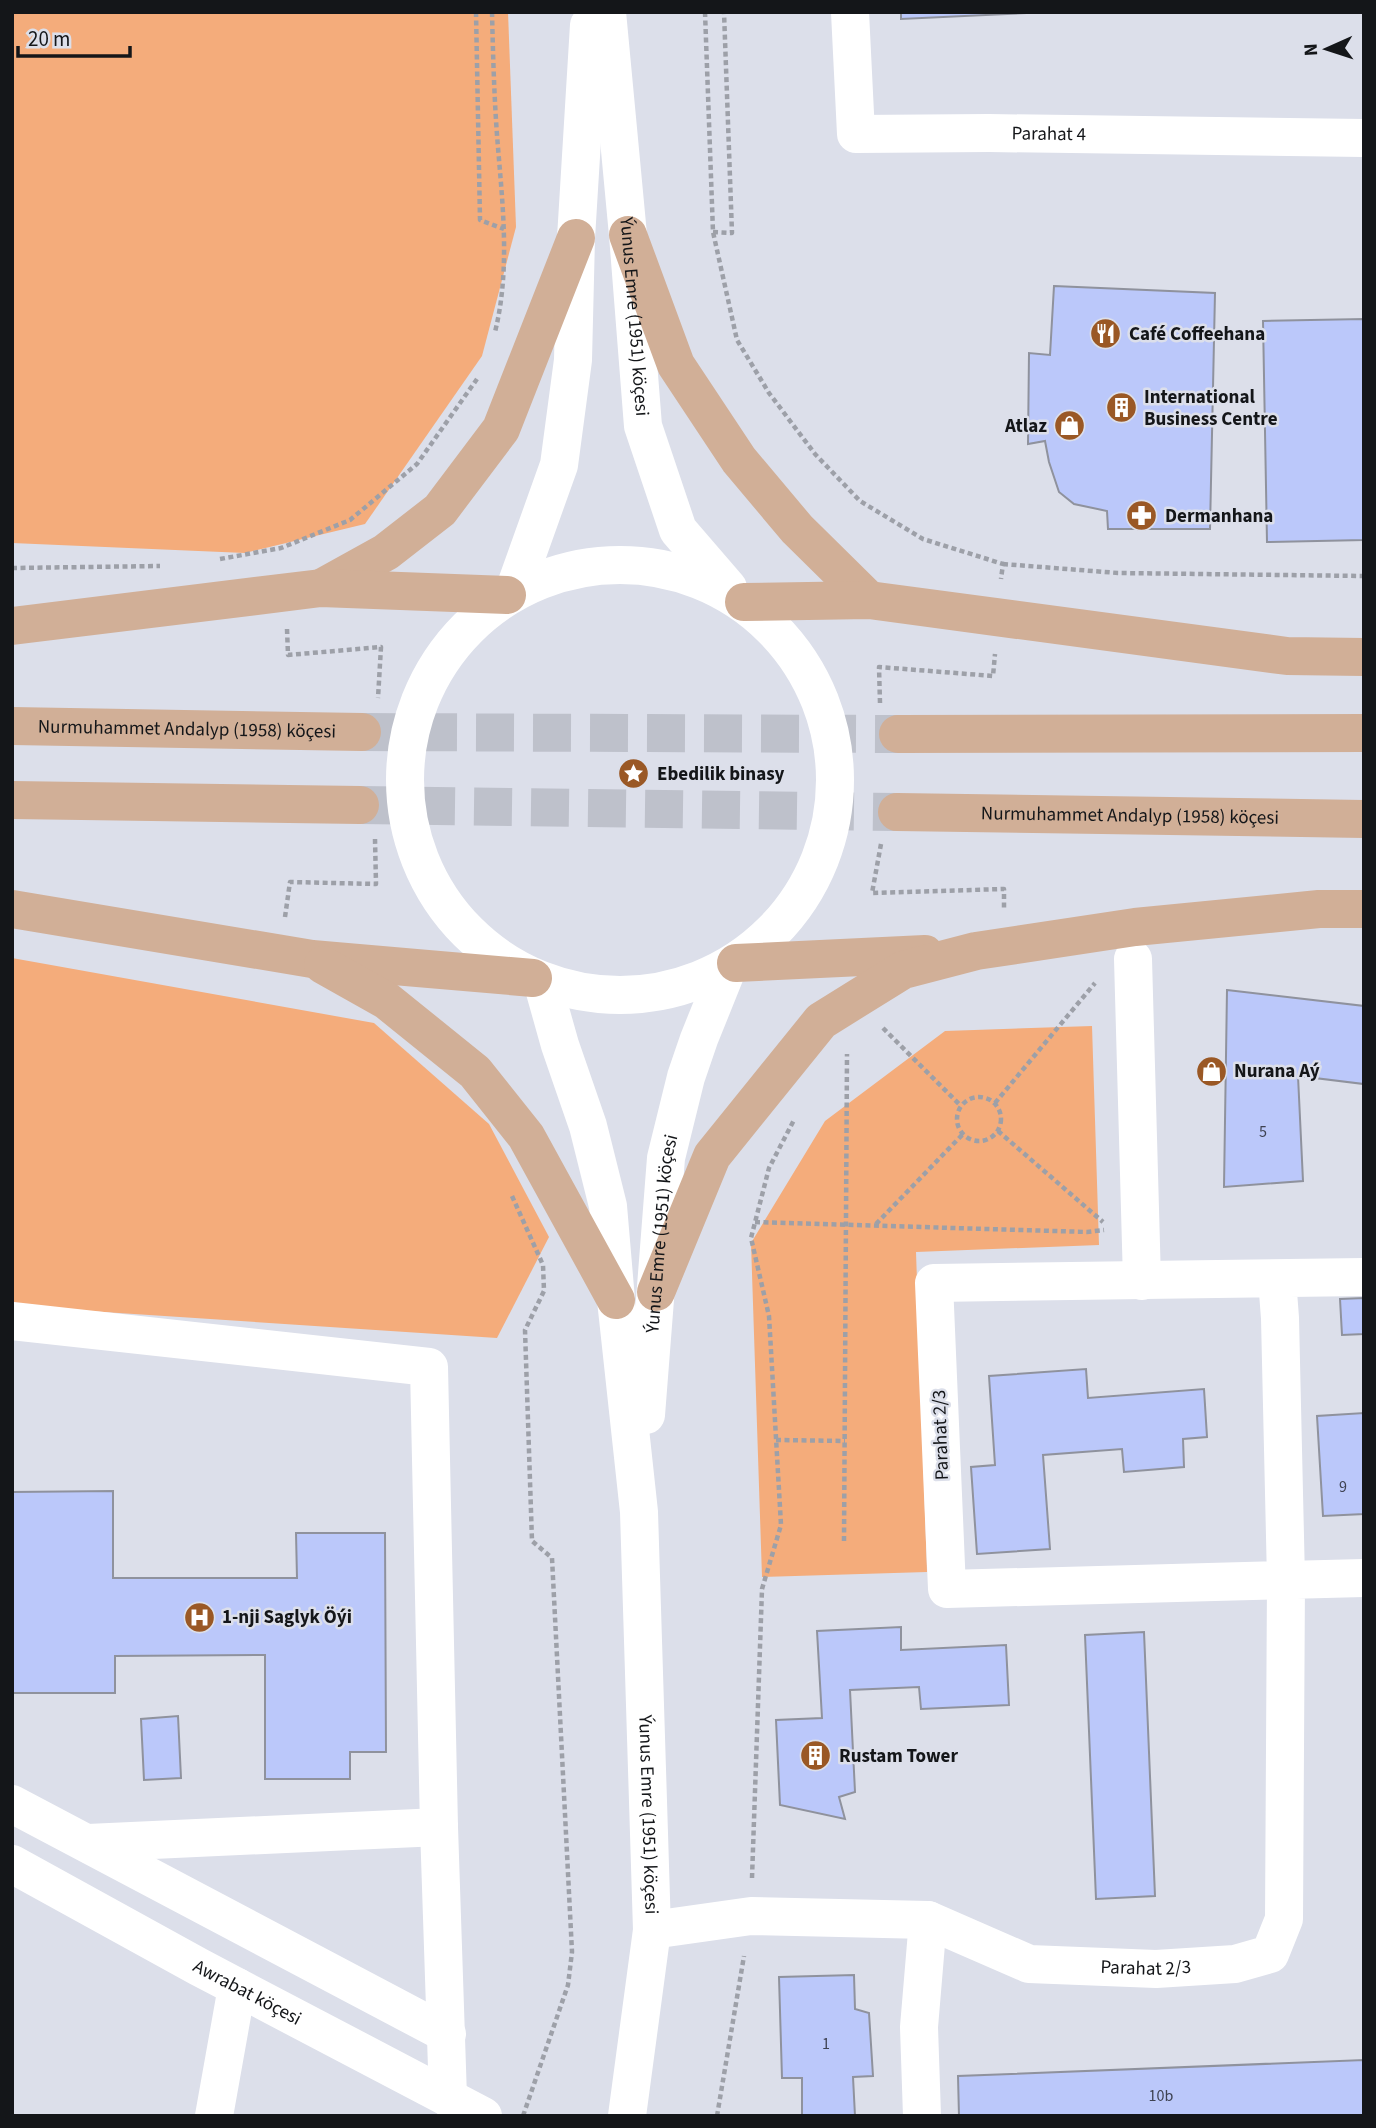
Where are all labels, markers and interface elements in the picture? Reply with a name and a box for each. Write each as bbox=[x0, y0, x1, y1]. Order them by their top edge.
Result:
scale bar bbox=[18, 14, 130, 58]
north arrow bbox=[1292, 14, 1362, 84]
text: 20 m bbox=[28, 24, 70, 54]
text: N bbox=[1298, 43, 1325, 57]
street label: Parahat 4 bbox=[1011, 120, 1086, 148]
street label: Ýunus Emre (1951) köçesi bbox=[613, 215, 656, 417]
restaurant icon: Café Coffeehana bbox=[1089, 317, 1123, 351]
place label: Café Coffeehana bbox=[1129, 321, 1265, 348]
place label: International Business Centre bbox=[1144, 384, 1278, 433]
building icon: International Business Centre bbox=[1104, 391, 1138, 425]
shop icon: Atlaz bbox=[1053, 409, 1087, 443]
place label: Atlaz bbox=[1004, 413, 1047, 440]
pharmacy icon: Dermanhana bbox=[1125, 499, 1159, 533]
place label: Dermanhana bbox=[1165, 503, 1273, 530]
street label: Nurmuhammet Andalyp (1958) köçesi bbox=[38, 713, 336, 745]
place icon: Ebedilik binasy bbox=[617, 757, 651, 791]
place label: Ebedilik binasy bbox=[657, 761, 785, 788]
street label: Nurmuhammet Andalyp (1958) köçesi bbox=[981, 800, 1279, 831]
shop icon: Nurana Aý bbox=[1194, 1054, 1228, 1088]
place label: Nurana Aý bbox=[1234, 1058, 1320, 1085]
house number: 5 bbox=[1259, 1121, 1267, 1143]
street label: Ýunus Emre (1951) köçesi bbox=[639, 1131, 685, 1335]
street label: Parahat 2/3 bbox=[926, 1389, 956, 1481]
house number: 9 bbox=[1339, 1476, 1347, 1498]
hospital icon: 1-nji Saglyk Öýi bbox=[182, 1600, 216, 1634]
place label: 1-nji Saglyk Öýi bbox=[222, 1604, 352, 1631]
street label: Ýunus Emre (1951) köçesi bbox=[632, 1713, 665, 1915]
building icon: Rustam Tower bbox=[799, 1739, 833, 1773]
place label: Rustam Tower bbox=[839, 1743, 958, 1770]
street label: Awrabat köçesi bbox=[188, 1953, 306, 2032]
street label: Parahat 2/3 bbox=[1100, 1953, 1192, 1983]
house number: 1 bbox=[822, 2033, 830, 2055]
house number: 10b bbox=[1149, 2085, 1174, 2107]

